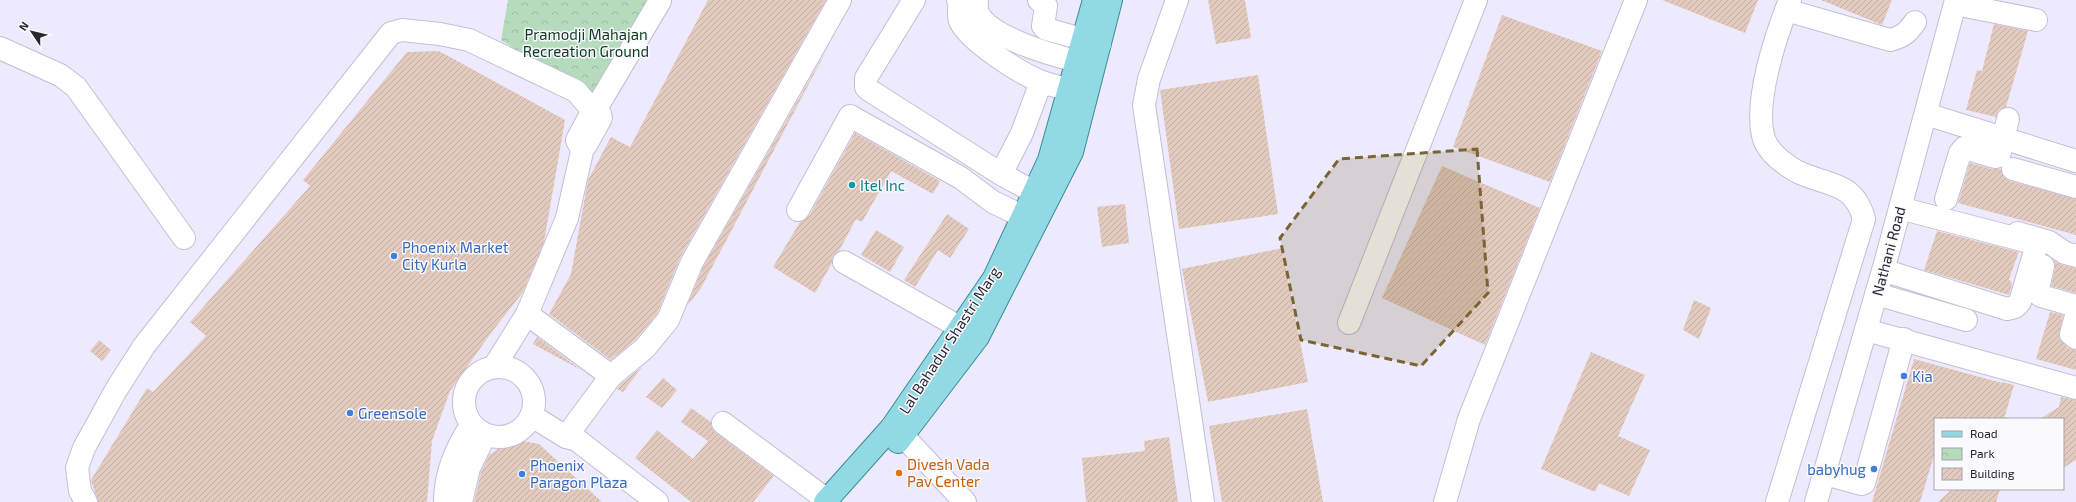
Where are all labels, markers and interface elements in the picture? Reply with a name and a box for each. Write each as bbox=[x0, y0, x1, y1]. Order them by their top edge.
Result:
north arrow bbox=[12, 12, 52, 52]
text: N bbox=[16, 19, 31, 33]
park label: Pramodji Mahajan Recreation Ground bbox=[523, 25, 649, 60]
place label: Itel Inc bbox=[860, 176, 905, 194]
marker: Itel Inc bbox=[847, 180, 857, 190]
street label: Nathani Road bbox=[1867, 204, 1909, 298]
place label: Phoenix Market City Kurla bbox=[402, 238, 509, 273]
marker: Phoenix Market City Kurla bbox=[389, 251, 399, 261]
street label: Lal Bahadur Shastri Marg bbox=[895, 263, 1004, 417]
place label: Kia bbox=[1912, 367, 1933, 385]
marker: Kia bbox=[1899, 371, 1909, 381]
place label: Greensole bbox=[358, 404, 427, 422]
marker: Greensole bbox=[345, 408, 355, 418]
legend bbox=[1934, 418, 2064, 490]
text: Road bbox=[1970, 426, 1998, 440]
text: Park bbox=[1970, 446, 1995, 460]
place label: Divesh Vada Pav Center bbox=[907, 455, 990, 490]
place label: Phoenix Paragon Plaza bbox=[530, 456, 628, 491]
place label: babyhug bbox=[1807, 460, 1867, 478]
marker: babyhug bbox=[1869, 464, 1879, 474]
text: Building bbox=[1970, 466, 2015, 480]
marker: Divesh Vada Pav Center bbox=[894, 468, 904, 478]
marker: Phoenix Paragon Plaza bbox=[517, 469, 527, 479]

